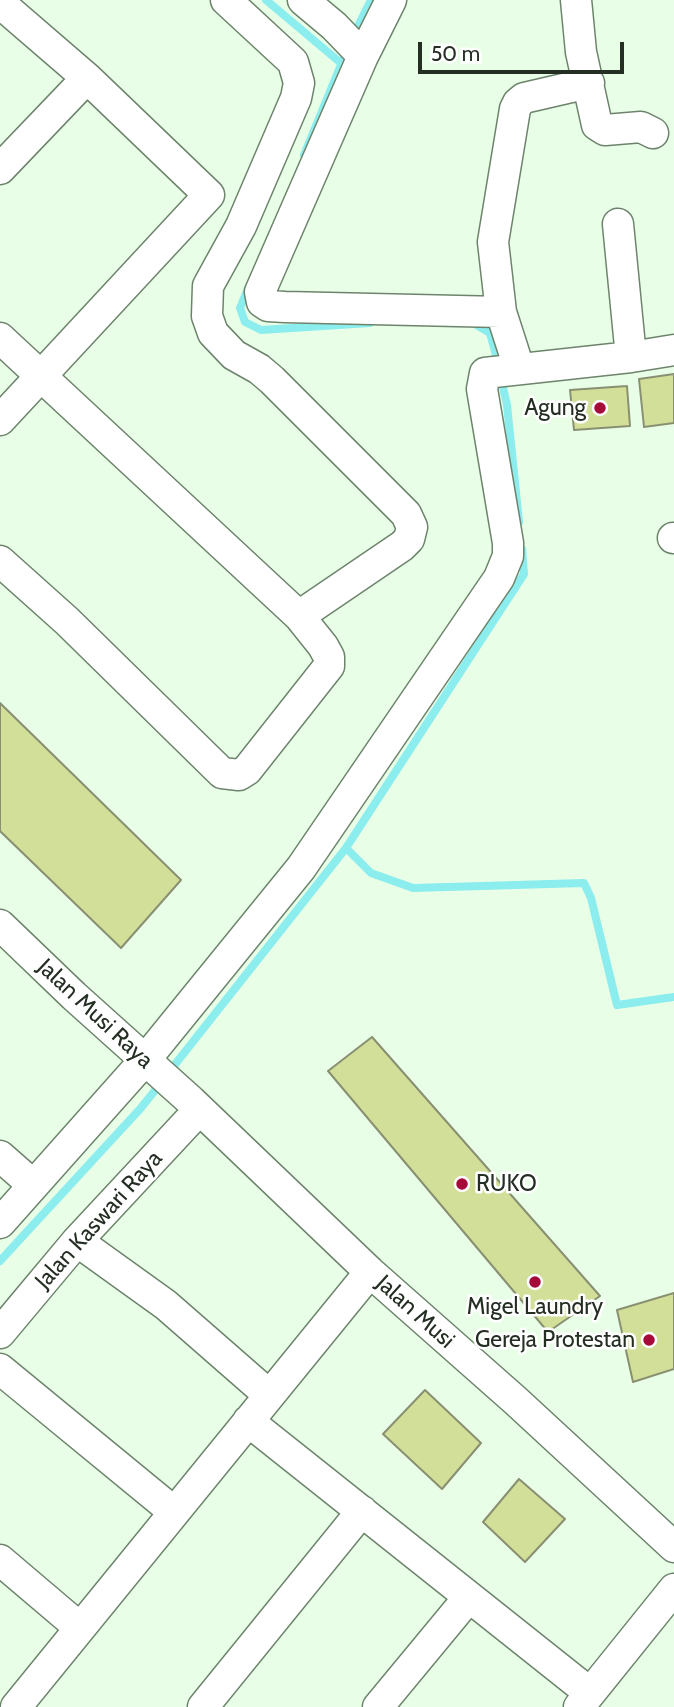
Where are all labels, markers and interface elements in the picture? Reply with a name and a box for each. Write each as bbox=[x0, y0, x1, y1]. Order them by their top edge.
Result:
scale bar bbox=[422, 28, 628, 72]
text: 50 m bbox=[431, 41, 480, 66]
place label: Agung bbox=[524, 394, 586, 422]
marker: Agung bbox=[592, 400, 608, 416]
street label: Jalan Musi Raya bbox=[31, 953, 159, 1075]
street label: Jalan Kaswari Raya bbox=[30, 1145, 168, 1295]
place label: RUKO bbox=[476, 1170, 537, 1198]
marker: RUKO bbox=[454, 1176, 470, 1192]
street label: Jalan Musi bbox=[370, 1270, 460, 1354]
marker: Migel Laundry bbox=[527, 1274, 543, 1290]
place label: Migel Laundry bbox=[467, 1293, 603, 1321]
place label: Gereja Protestan bbox=[475, 1326, 635, 1354]
marker: Gereja Protestan bbox=[641, 1332, 657, 1348]

